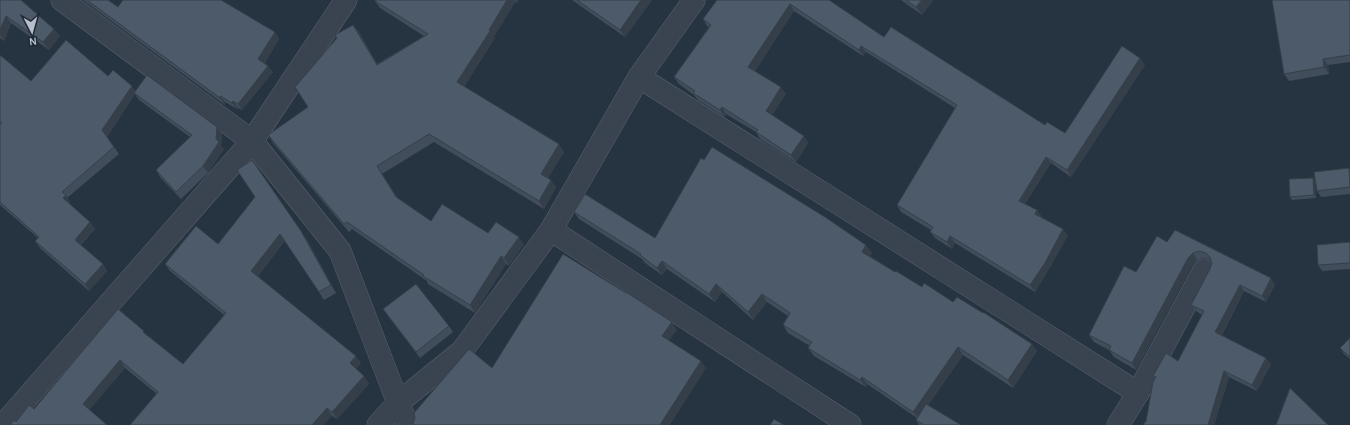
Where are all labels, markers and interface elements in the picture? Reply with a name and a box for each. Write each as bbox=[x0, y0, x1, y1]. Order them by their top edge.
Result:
north arrow bbox=[12, 12, 52, 52]
text: N bbox=[28, 35, 38, 48]

